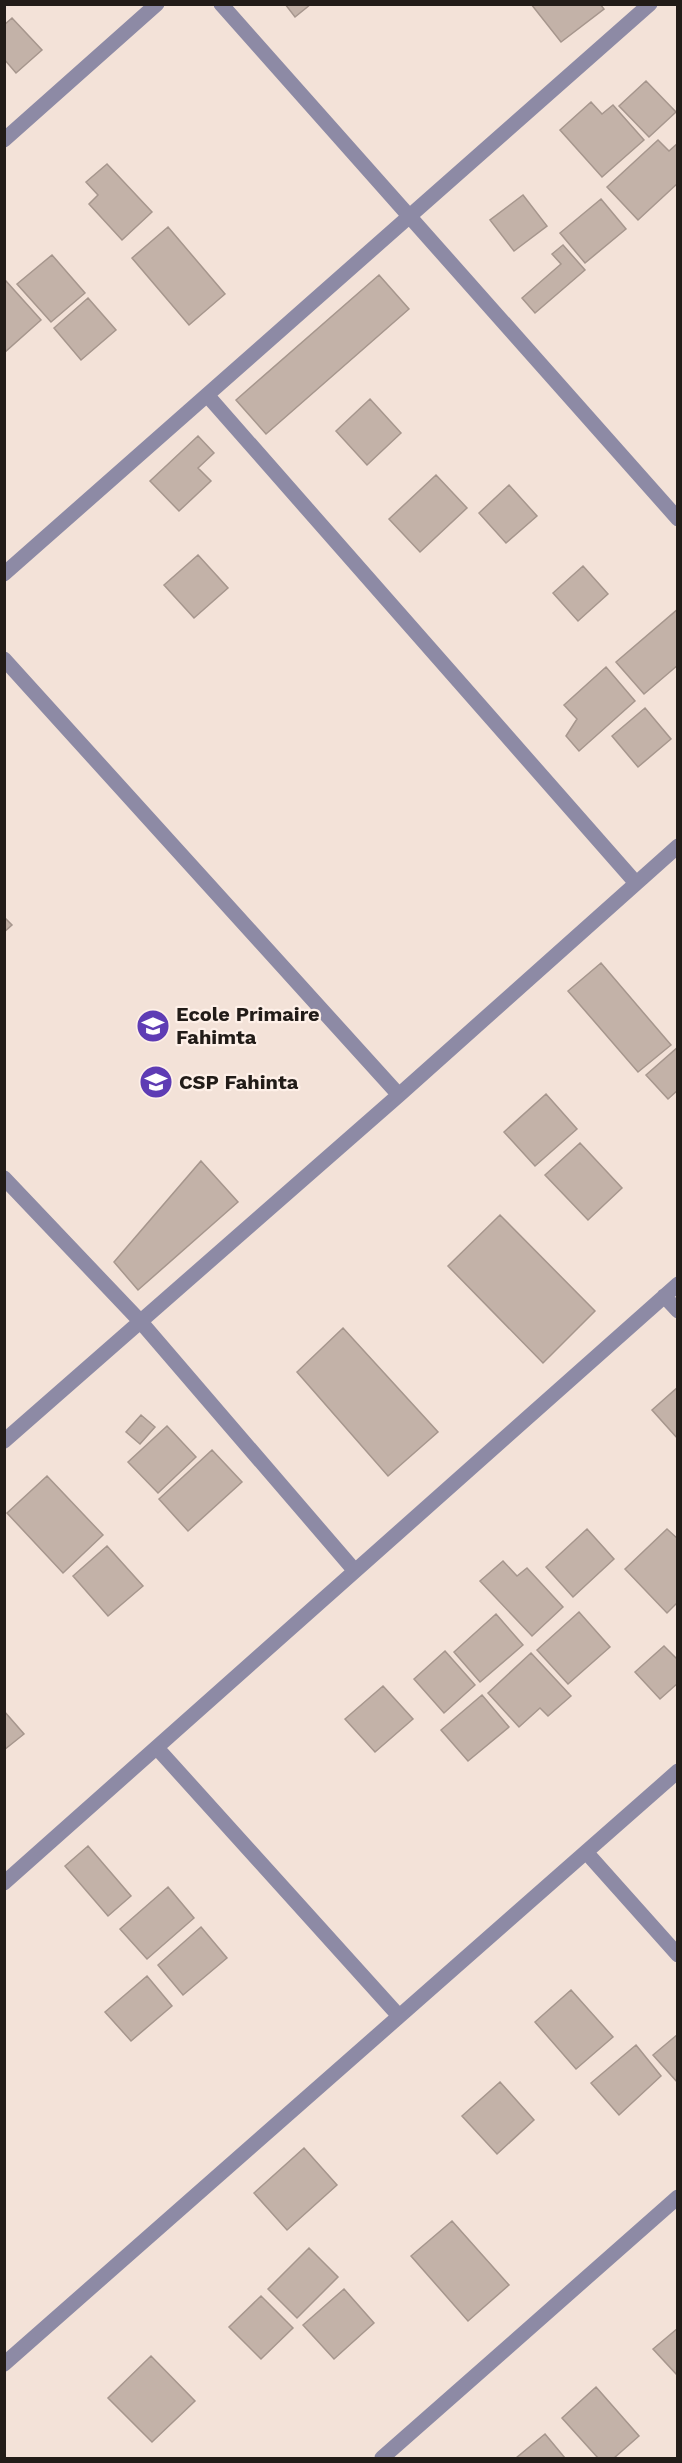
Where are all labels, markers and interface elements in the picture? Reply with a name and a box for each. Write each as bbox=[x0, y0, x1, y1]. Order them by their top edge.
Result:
place label: Ecole Primaire Fahimta bbox=[176, 1002, 320, 1049]
school or university icon: Ecole Primaire Fahimta bbox=[135, 1008, 171, 1044]
school or university icon: CSP Fahinta bbox=[138, 1064, 174, 1100]
place label: CSP Fahinta bbox=[179, 1070, 299, 1094]

